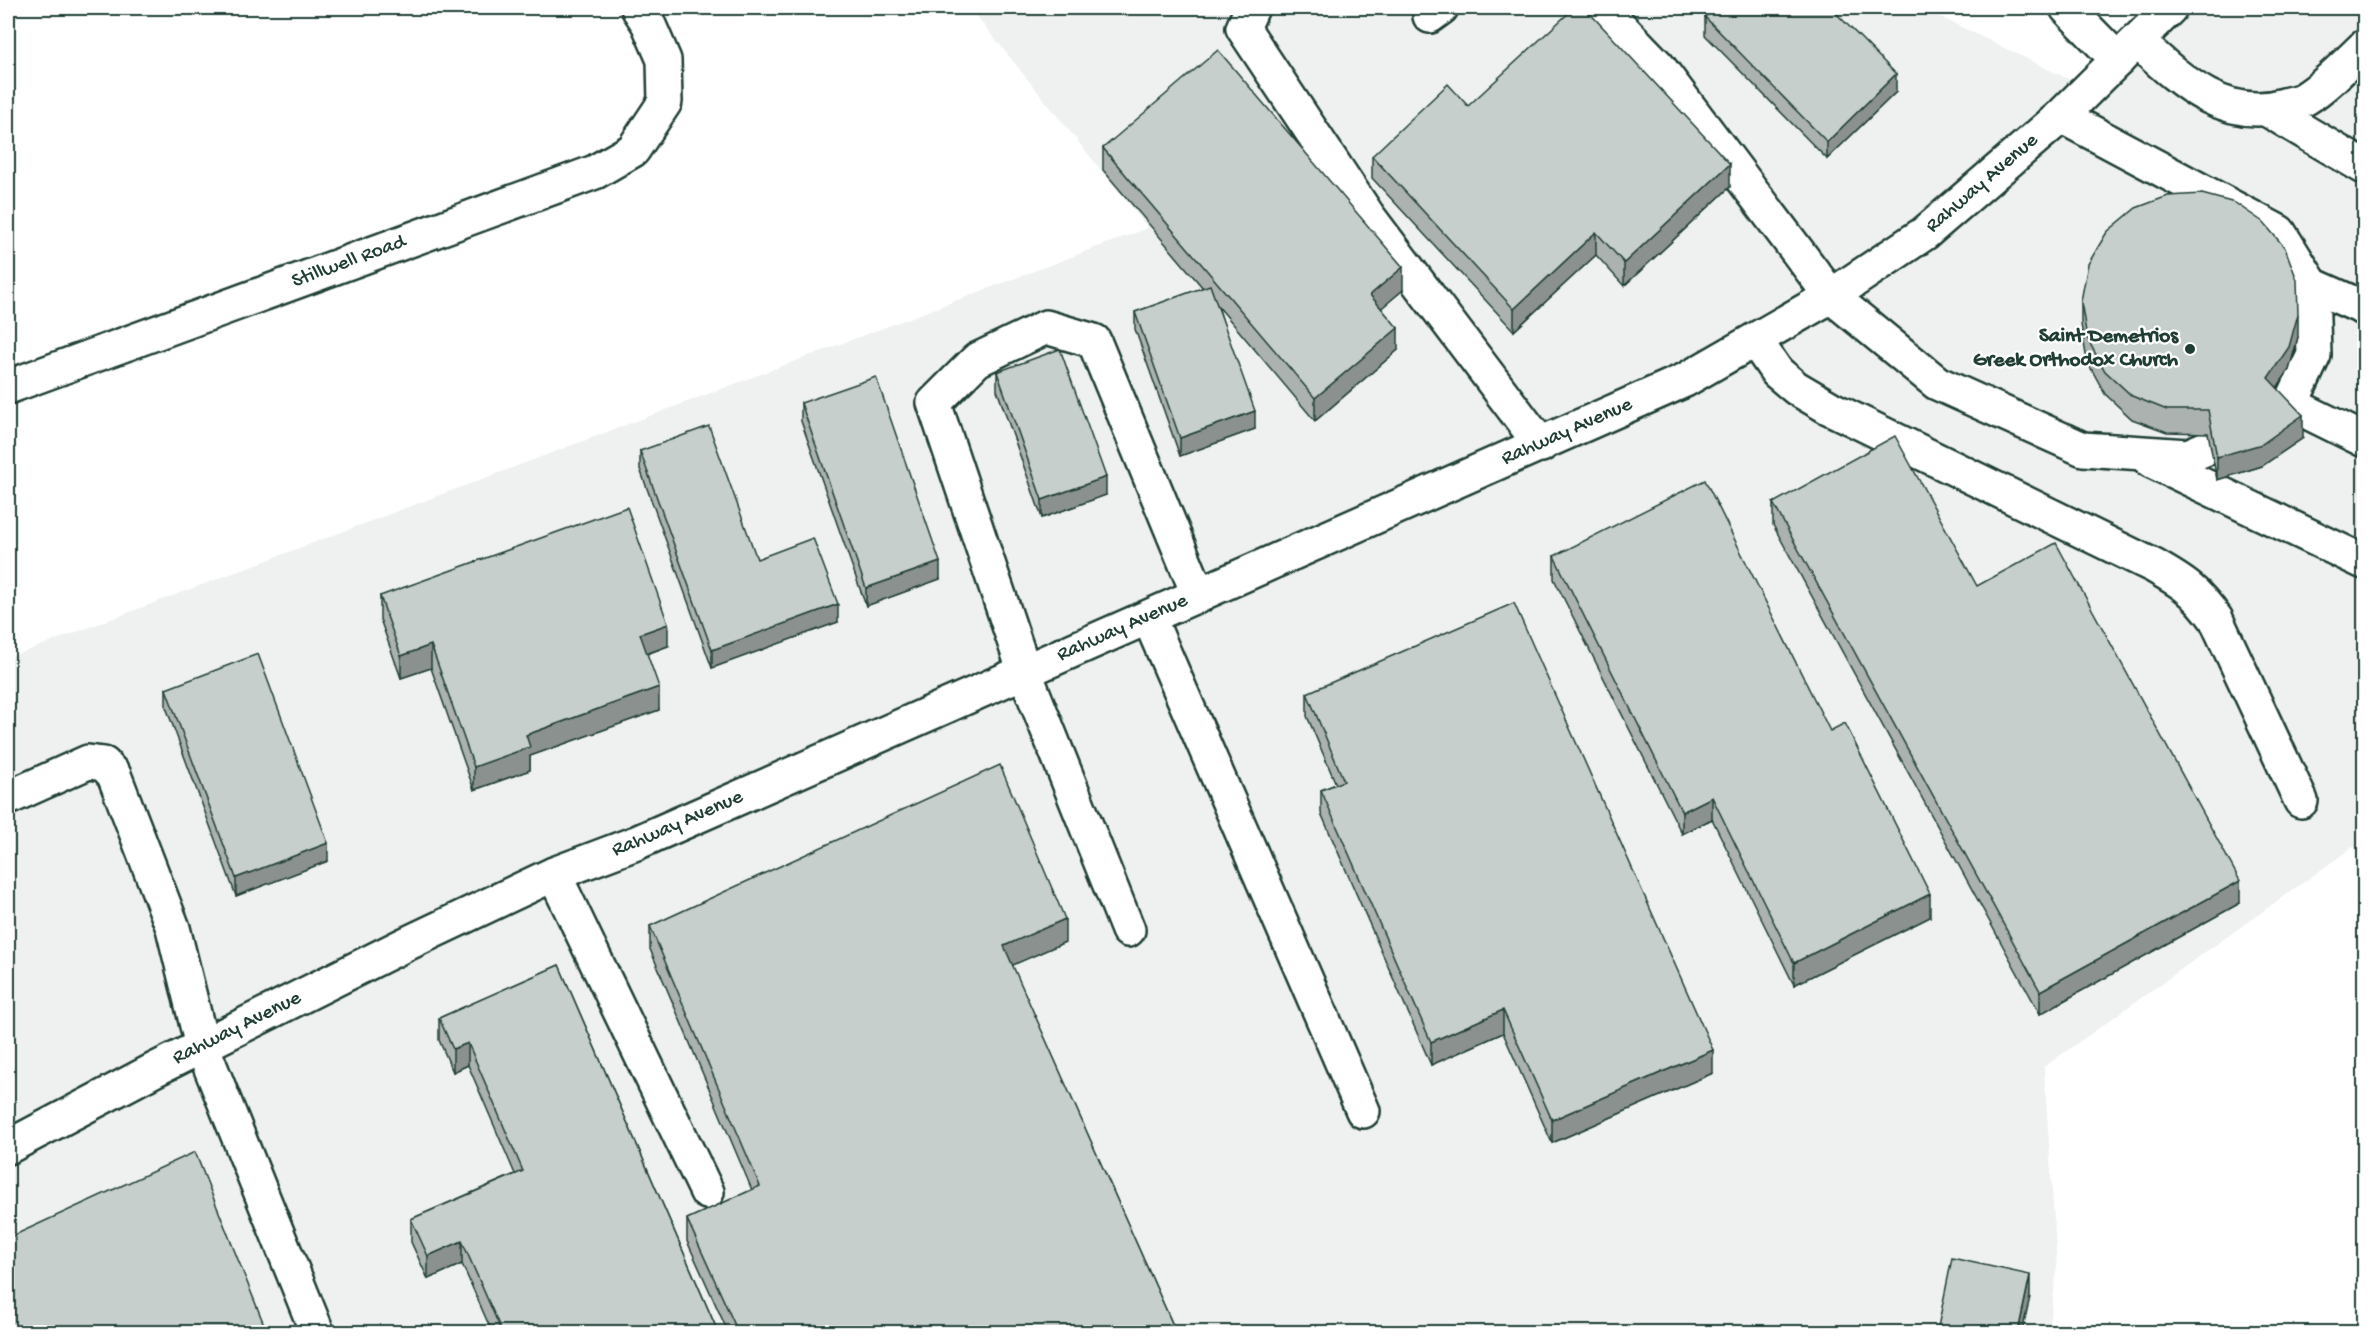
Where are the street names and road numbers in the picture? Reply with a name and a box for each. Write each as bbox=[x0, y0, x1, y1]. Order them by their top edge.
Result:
street label: Rahway Avenue bbox=[1921, 128, 2045, 239]
street label: Stillwell Road bbox=[288, 229, 411, 294]
street label: Rahway Avenue bbox=[1498, 392, 1637, 472]
street label: Rahway Avenue bbox=[1053, 588, 1193, 668]
street label: Rahway Avenue bbox=[609, 784, 748, 863]
street label: Rahway Avenue bbox=[169, 985, 307, 1071]

